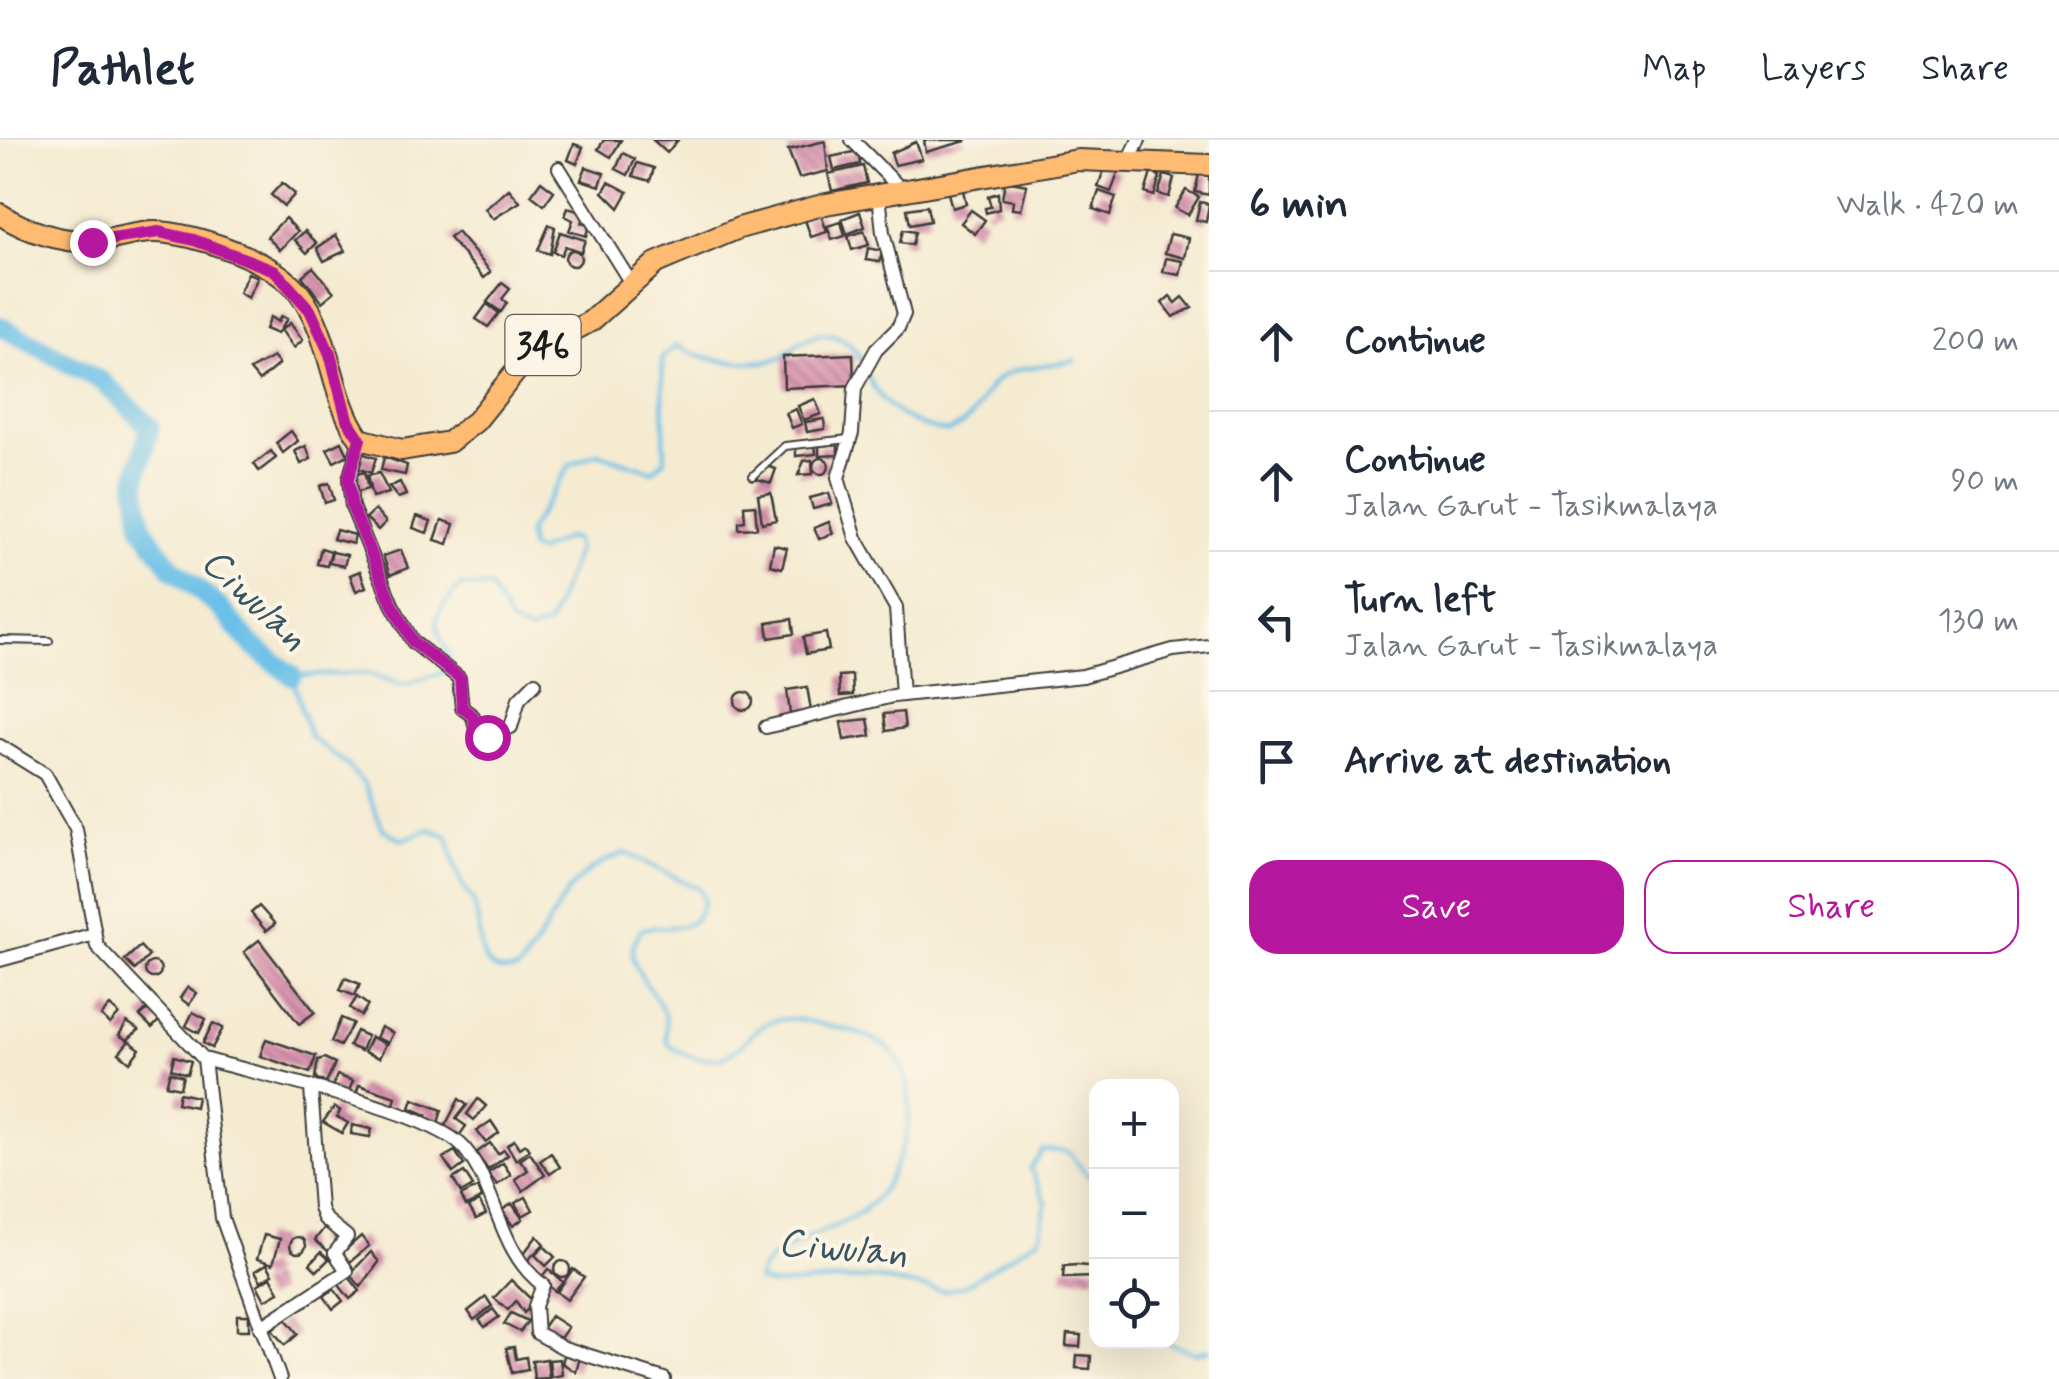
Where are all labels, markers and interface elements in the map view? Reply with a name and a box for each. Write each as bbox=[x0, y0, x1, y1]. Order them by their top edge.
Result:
text: Pathlet bbox=[50, 38, 195, 101]
text: Map bbox=[1642, 46, 1706, 92]
text: Layers bbox=[1761, 46, 1866, 92]
text: Share bbox=[1921, 46, 2009, 92]
text: 6 min bbox=[1249, 178, 1348, 233]
text: Walk · 420 m bbox=[1836, 184, 2019, 226]
route end bbox=[70, 220, 116, 266]
icon: ahead bbox=[1249, 314, 1304, 369]
road number: 346 bbox=[506, 315, 580, 375]
text: Continue bbox=[1344, 317, 1486, 366]
text: 200 m bbox=[1932, 320, 2019, 362]
text: Continue bbox=[1344, 436, 1486, 485]
icon: ahead bbox=[1249, 454, 1304, 509]
text: 90 m bbox=[1951, 460, 2019, 502]
text: Jalan Garut - Tasikmalaya bbox=[1344, 485, 1718, 527]
water label: Ciwulan bbox=[189, 537, 319, 663]
text: Turn left bbox=[1344, 576, 1496, 625]
icon: left bbox=[1249, 594, 1304, 649]
text: 130 m bbox=[1938, 600, 2019, 642]
text: Jalan Garut - Tasikmalaya bbox=[1344, 625, 1718, 667]
route start bbox=[465, 715, 511, 761]
icon: arrive bbox=[1249, 734, 1304, 789]
text: Arrive at destination bbox=[1344, 737, 1671, 786]
button: Save bbox=[1249, 860, 1624, 954]
button: Share bbox=[1644, 860, 2019, 954]
map controls bbox=[1089, 1079, 1179, 1349]
button: + bbox=[1089, 1079, 1179, 1169]
button: − bbox=[1089, 1169, 1179, 1259]
water label: Ciwulan bbox=[776, 1217, 909, 1281]
button: locate bbox=[1089, 1259, 1179, 1349]

